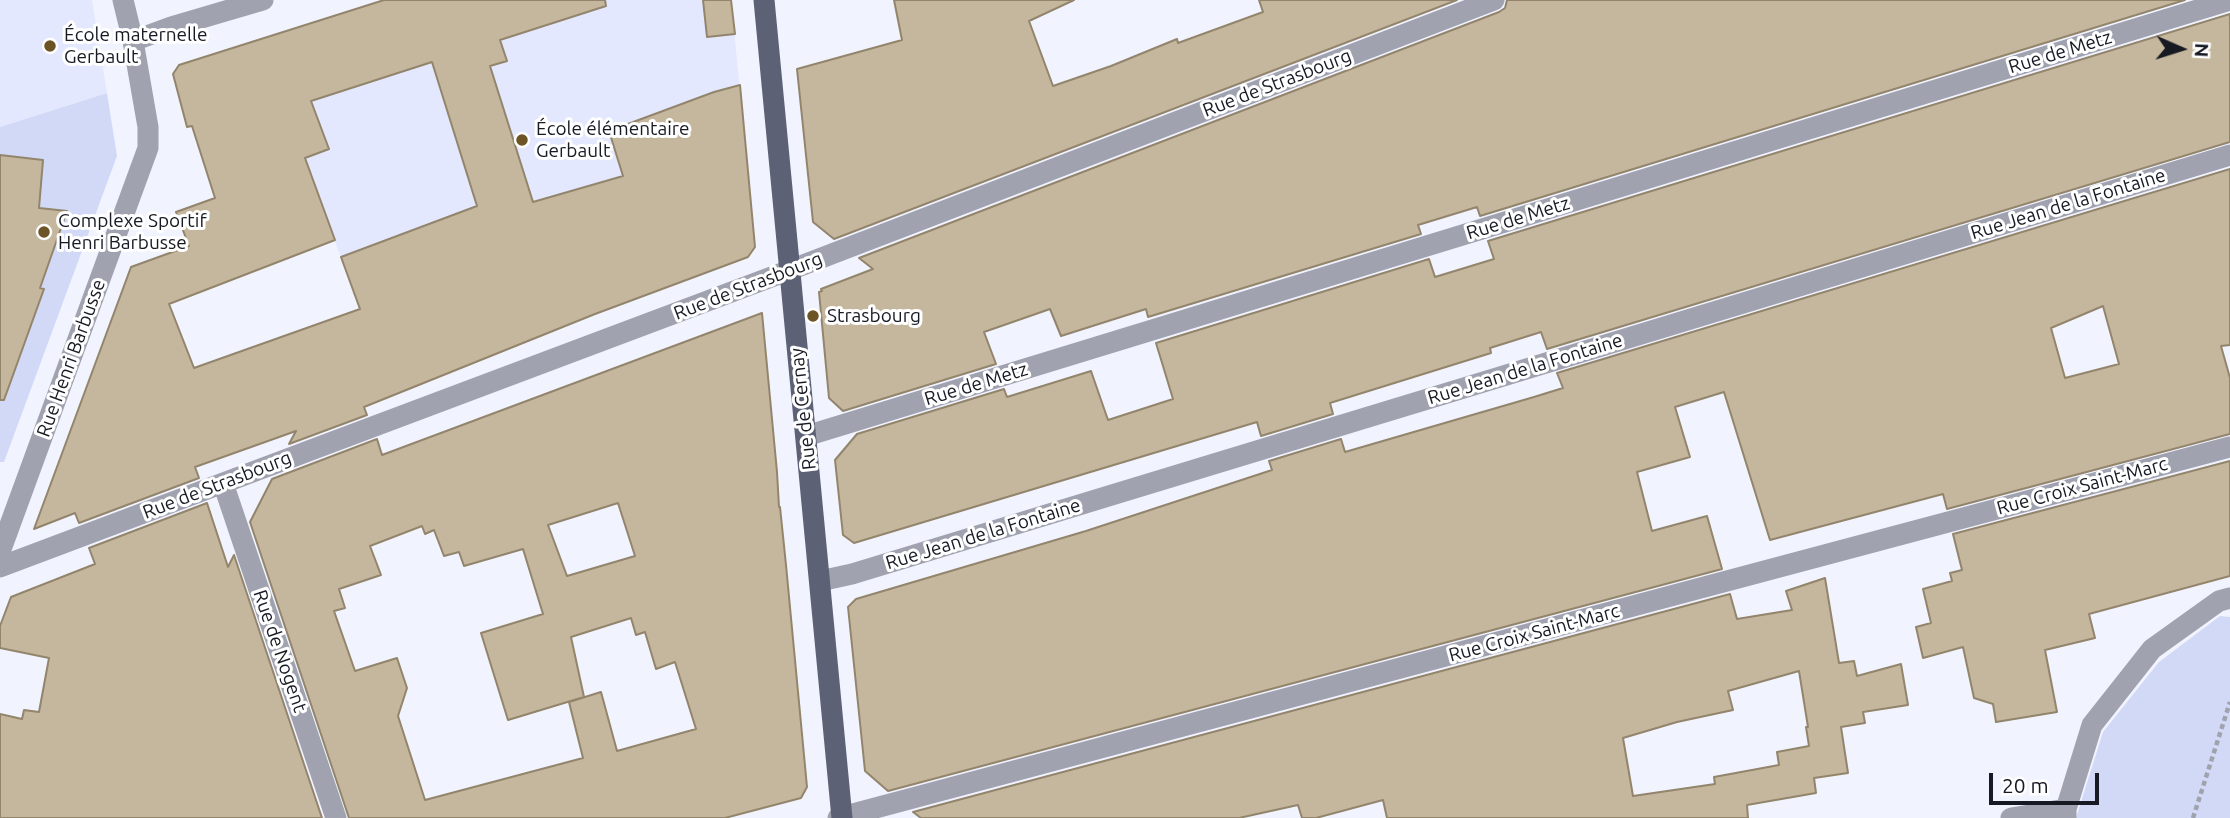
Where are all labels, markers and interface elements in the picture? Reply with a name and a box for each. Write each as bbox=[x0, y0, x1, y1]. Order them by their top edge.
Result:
north arrow bbox=[2146, 14, 2216, 84]
place label: École maternelle Gerbault bbox=[64, 24, 207, 68]
street label: Rue de Metz bbox=[2006, 26, 2114, 78]
marker: École maternelle Gerbault bbox=[42, 38, 58, 54]
text: N bbox=[2191, 42, 2213, 58]
street label: Rue de Strasbourg bbox=[1199, 44, 1355, 122]
place label: École élémentaire Gerbault bbox=[536, 118, 690, 162]
marker: École élémentaire Gerbault bbox=[514, 132, 530, 148]
street label: Rue Jean de la Fontaine bbox=[1968, 163, 2168, 245]
street label: Rue de Metz bbox=[1464, 192, 1572, 244]
place label: Complexe Sportif Henri Barbusse bbox=[58, 210, 207, 254]
marker: Complexe Sportif Henri Barbusse bbox=[36, 224, 52, 240]
street label: Rue de Strasbourg bbox=[670, 247, 826, 325]
street label: Rue Henri Barbusse bbox=[32, 276, 110, 440]
place label: Strasbourg bbox=[827, 305, 921, 327]
marker: Strasbourg bbox=[805, 308, 821, 324]
street label: Rue Jean de la Fontaine bbox=[1425, 328, 1625, 410]
street label: Rue de Cernay bbox=[785, 347, 821, 471]
street label: Rue de Metz bbox=[922, 358, 1030, 410]
street label: Rue de Strasbourg bbox=[139, 446, 295, 524]
street label: Rue Croix Saint-Marc bbox=[1994, 452, 2170, 520]
street label: Rue Jean de la Fontaine bbox=[883, 493, 1083, 575]
street label: Rue de Nogent bbox=[248, 587, 312, 715]
street label: Rue Croix Saint-Marc bbox=[1446, 599, 1622, 667]
scale bar bbox=[1992, 758, 2102, 802]
text: 20 m bbox=[2002, 773, 2049, 797]

